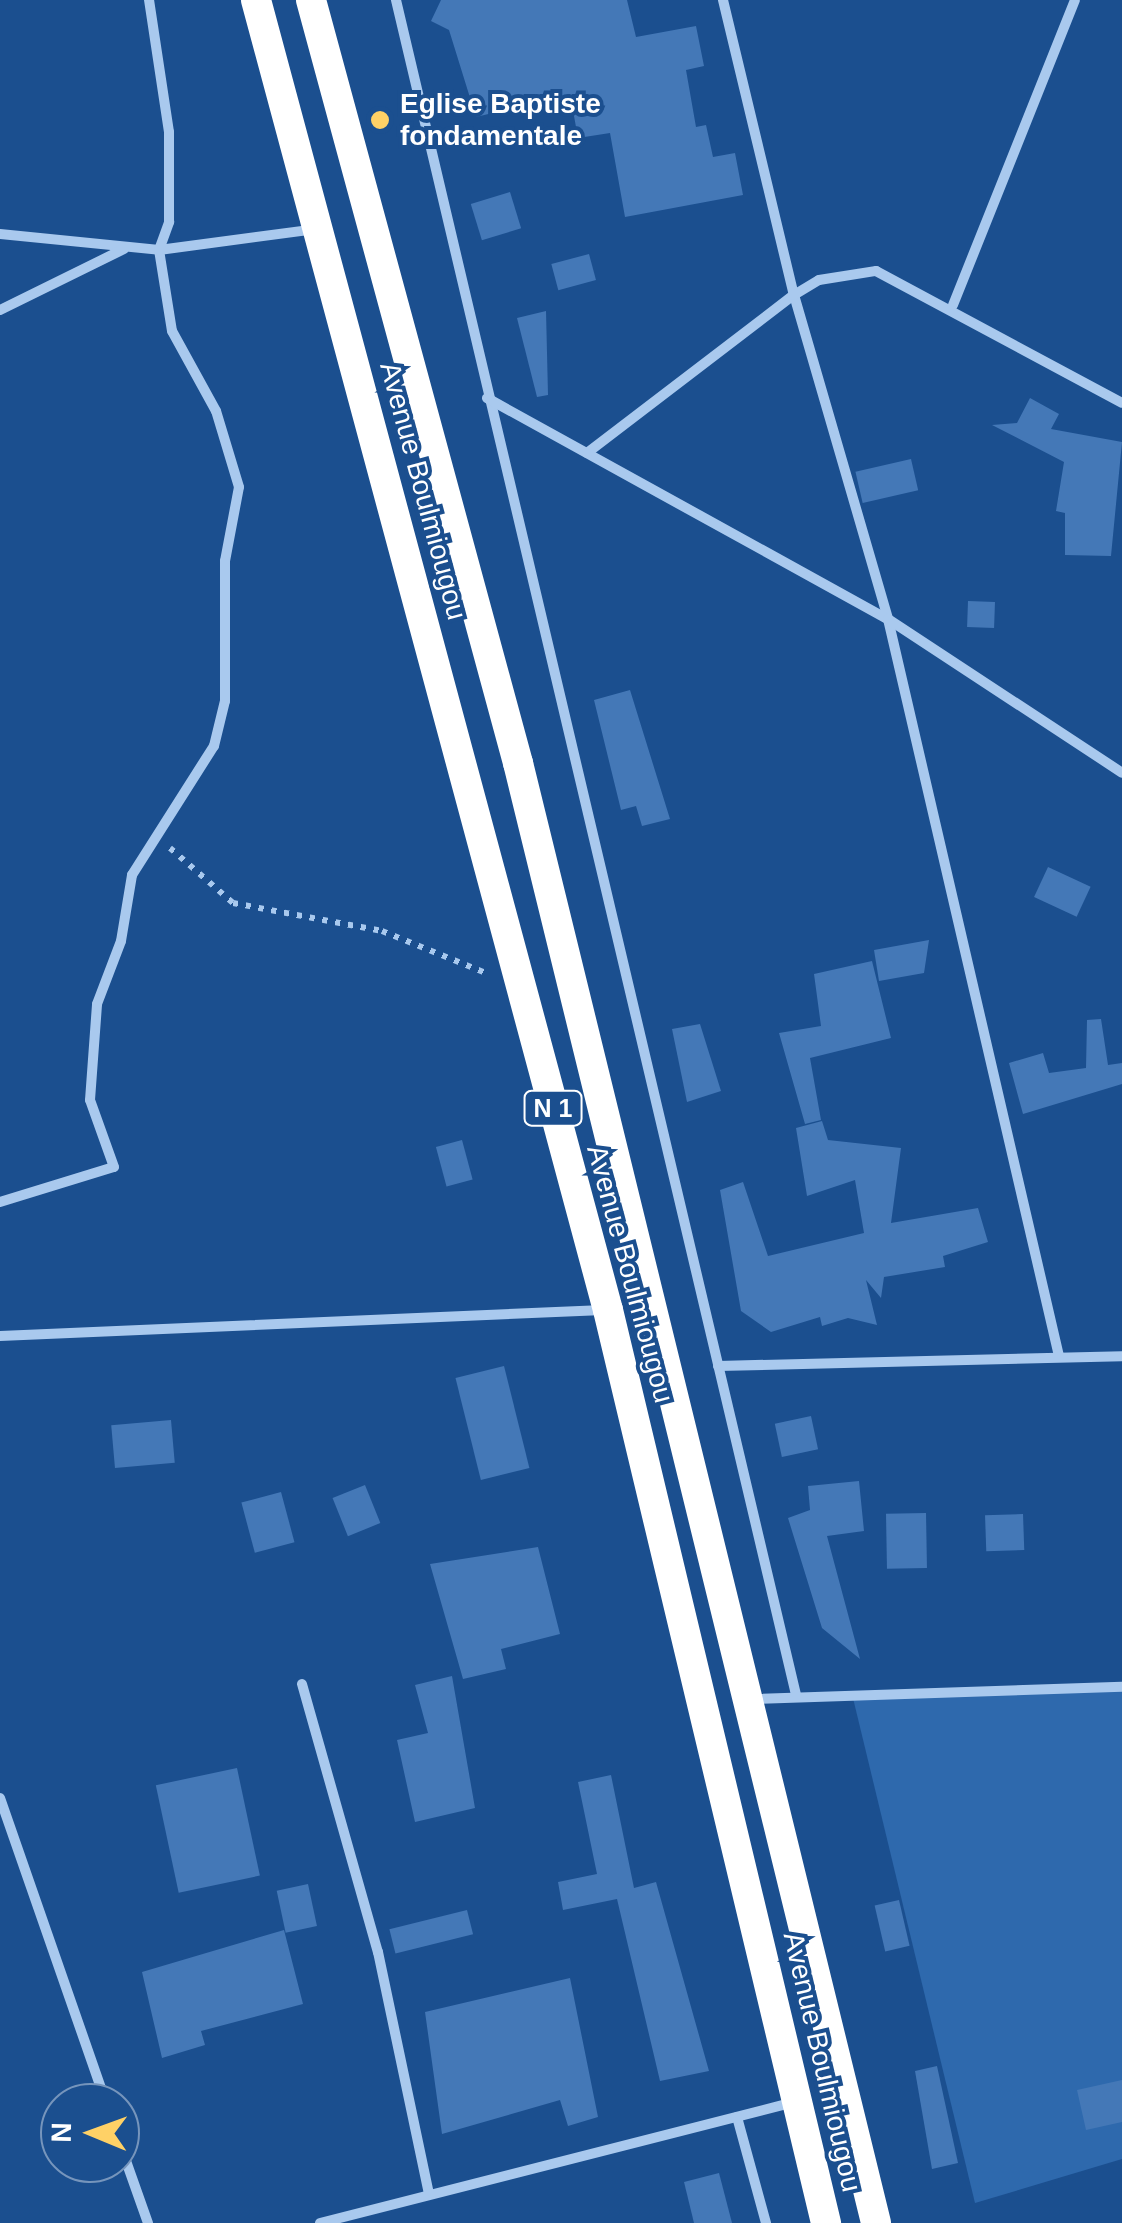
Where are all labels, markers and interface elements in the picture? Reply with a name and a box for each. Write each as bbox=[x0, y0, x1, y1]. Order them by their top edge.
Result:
place label: Eglise Baptiste fondamentale bbox=[400, 87, 601, 153]
marker: Eglise Baptiste fondamentale bbox=[369, 109, 391, 131]
street label: Avenue Boulmiougou bbox=[372, 358, 474, 624]
road number: N 1 bbox=[523, 1088, 583, 1128]
street label: Avenue Boulmiougou bbox=[579, 1141, 681, 1407]
street label: Avenue Boulmiougou bbox=[776, 1929, 868, 2195]
north arrow bbox=[40, 2083, 140, 2183]
text: N bbox=[46, 2122, 77, 2143]

